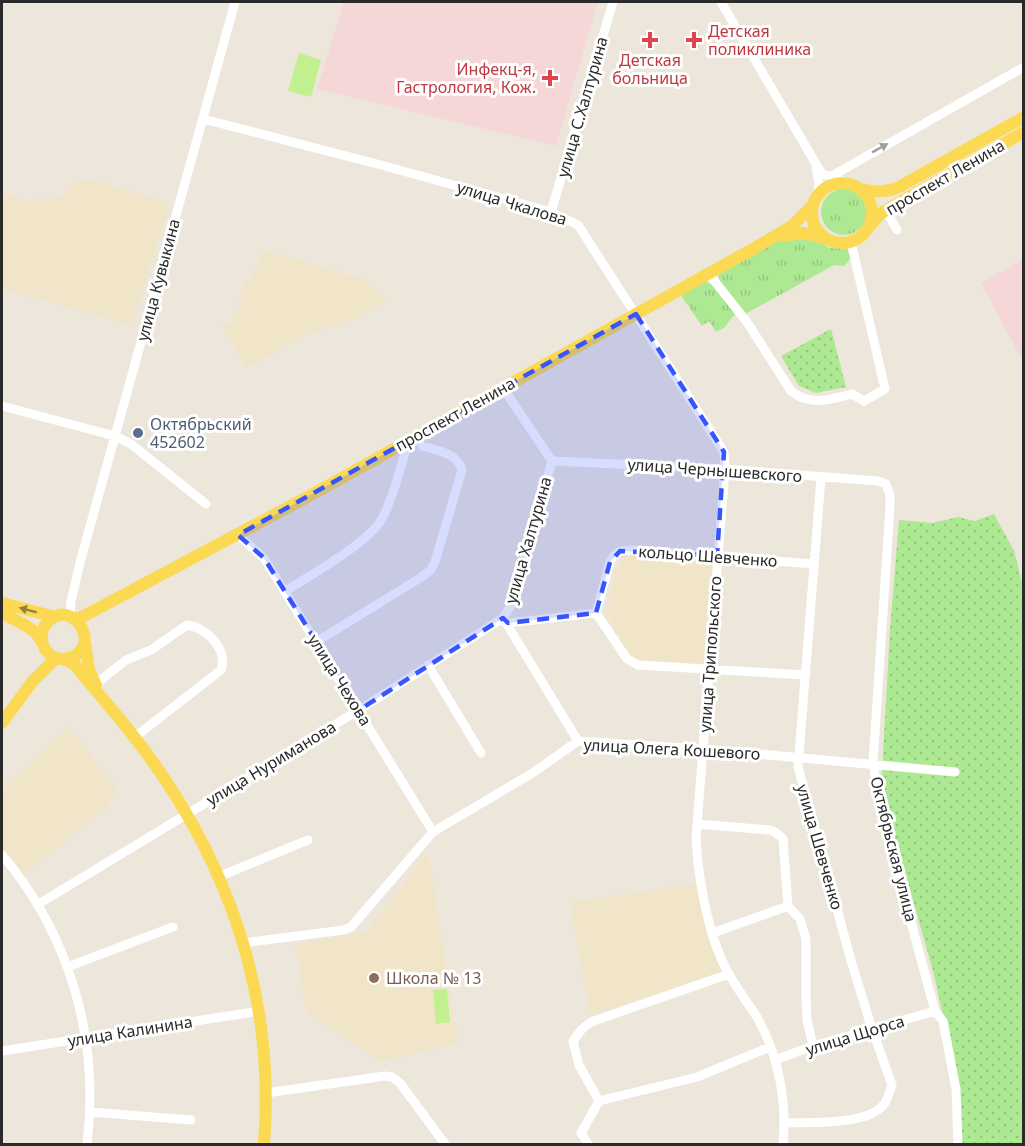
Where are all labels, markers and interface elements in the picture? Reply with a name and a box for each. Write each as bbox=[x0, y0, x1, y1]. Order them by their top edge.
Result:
place label: Детская поликлиника bbox=[708, 20, 811, 60]
marker: Детская больница bbox=[641, 31, 659, 49]
marker: Детская поликлиника bbox=[685, 31, 703, 49]
street label: улица С.Халтурина bbox=[551, 34, 613, 180]
place label: Детская больница bbox=[612, 49, 688, 89]
place label: Инфекц-я, Гастрология, Кож. bbox=[396, 58, 536, 98]
marker: Инфекц-я, Гастрология, Кож. bbox=[541, 69, 559, 87]
street label: проспект Ленина bbox=[882, 134, 1008, 220]
one-way arrow bbox=[872, 143, 889, 153]
street label: улица Чкалова bbox=[454, 176, 570, 230]
street label: улица Кувыкина bbox=[131, 216, 185, 344]
street label: проспект Ленина bbox=[391, 372, 519, 456]
place label: Октябрьский 452602 bbox=[150, 413, 252, 453]
marker: Октябрьский 452602 bbox=[131, 426, 145, 440]
street label: улица Чернышевского bbox=[627, 453, 803, 487]
street label: улица Халтурина bbox=[499, 474, 557, 606]
street label: кольцо Шевченко bbox=[638, 540, 778, 572]
street label: улица Трипольского bbox=[694, 575, 726, 733]
one-way arrow bbox=[19, 605, 37, 615]
street label: улица Чехова bbox=[303, 630, 377, 730]
street label: улица Нуриманова bbox=[202, 716, 340, 810]
street label: улица Олега Кошевого bbox=[583, 733, 761, 765]
street label: Октябрьская улица bbox=[865, 774, 923, 924]
street label: улица Шевченко bbox=[792, 782, 848, 912]
place label: Школа № 13 bbox=[386, 967, 481, 989]
marker: Школа № 13 bbox=[367, 971, 381, 985]
street label: улица Калинина bbox=[66, 1010, 194, 1052]
street label: улица Щорса bbox=[803, 1010, 907, 1060]

